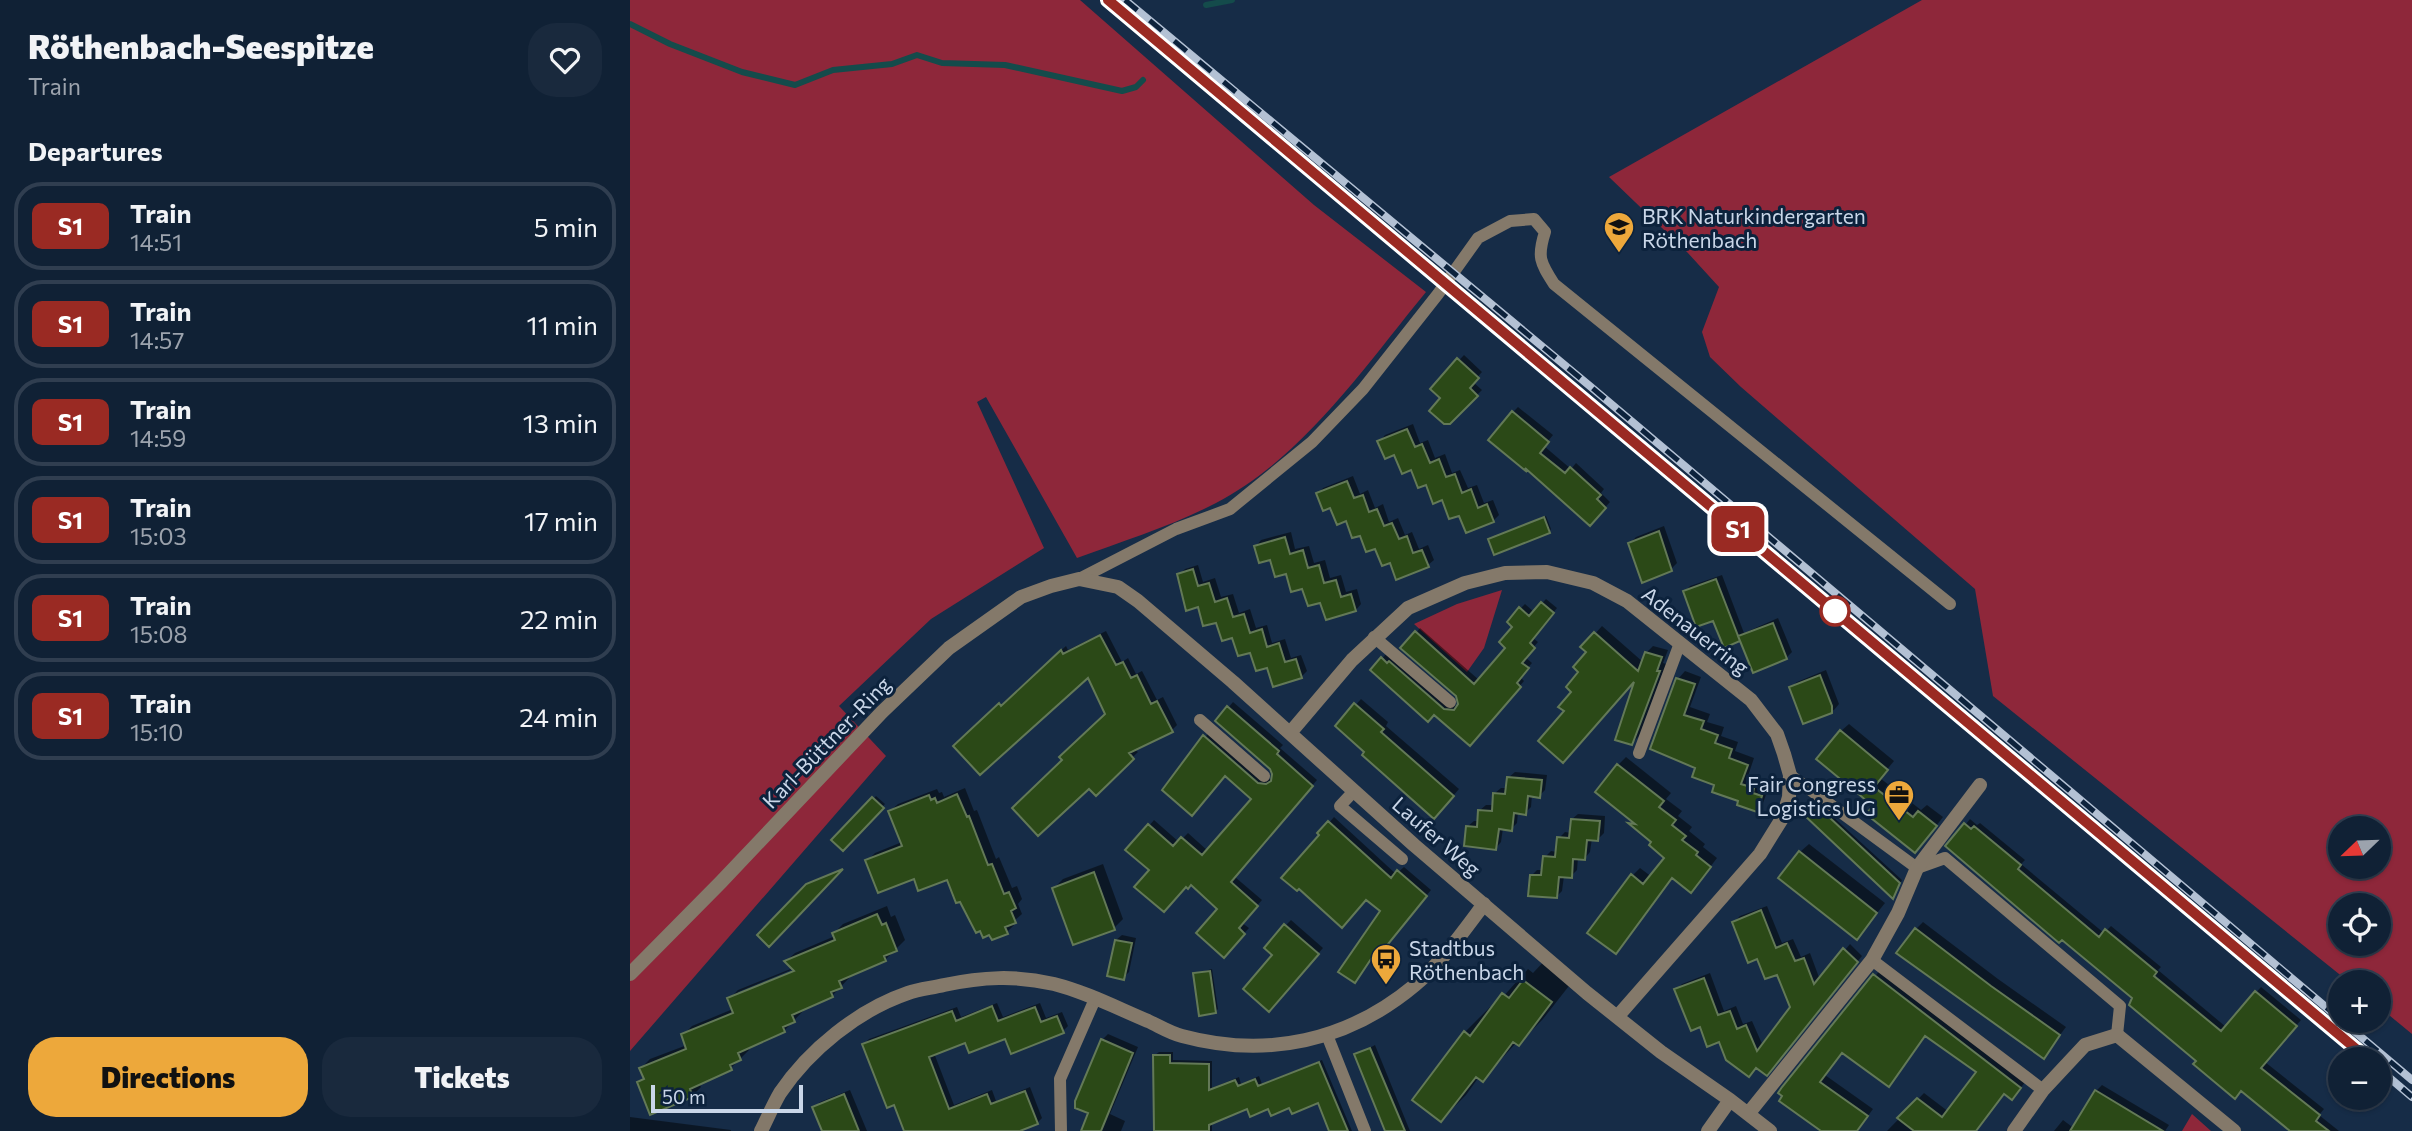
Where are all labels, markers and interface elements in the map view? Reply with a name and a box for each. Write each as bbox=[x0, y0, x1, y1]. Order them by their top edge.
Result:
button: heart bbox=[528, 23, 602, 97]
text: Röthenbach-Seespitze bbox=[28, 25, 374, 66]
text: Train bbox=[28, 72, 81, 100]
text: Departures bbox=[28, 135, 163, 166]
text: Train bbox=[130, 197, 192, 228]
place label: BRK Naturkindergarten Röthenbach bbox=[1642, 203, 1866, 252]
school or university icon: BRK Naturkindergarten Röthenbach bbox=[1602, 210, 1636, 254]
text: S1 bbox=[58, 211, 83, 240]
text: 5 min bbox=[534, 211, 598, 242]
text: 14:51 bbox=[130, 228, 182, 256]
text: Train bbox=[130, 295, 192, 326]
text: S1 bbox=[58, 309, 83, 338]
text: 11 min bbox=[527, 309, 598, 340]
text: 14:57 bbox=[130, 326, 184, 354]
text: Train bbox=[130, 393, 192, 424]
text: S1 bbox=[58, 407, 83, 436]
text: 13 min bbox=[523, 407, 598, 438]
text: 14:59 bbox=[130, 424, 186, 452]
text: Train bbox=[130, 491, 192, 522]
text: S1 bbox=[58, 505, 83, 534]
text: 17 min bbox=[524, 505, 598, 536]
line badge: S1 bbox=[1706, 506, 1770, 552]
text: S1 bbox=[1725, 514, 1751, 543]
text: 15:03 bbox=[130, 522, 187, 550]
street label: Adenauerring bbox=[1638, 581, 1754, 679]
text: Train bbox=[130, 589, 192, 620]
unlabelled marker bbox=[1820, 596, 1850, 626]
text: S1 bbox=[58, 603, 83, 632]
text: 22 min bbox=[520, 603, 598, 634]
text: 15:08 bbox=[130, 620, 187, 648]
street label: Karl-Büttner-Ring bbox=[757, 671, 895, 813]
text: Train bbox=[130, 687, 192, 718]
text: S1 bbox=[58, 701, 83, 730]
text: 24 min bbox=[519, 701, 598, 732]
text: 15:10 bbox=[130, 718, 183, 746]
place label: Fair Congress Logistics UG bbox=[1747, 771, 1876, 820]
office icon: Fair Congress Logistics UG bbox=[1882, 778, 1916, 822]
street label: Laufer Weg bbox=[1388, 791, 1486, 881]
north arrow bbox=[2328, 816, 2390, 878]
map controls bbox=[2328, 816, 2391, 1110]
button: locate bbox=[2328, 893, 2391, 956]
place label: Stadtbus Röthenbach bbox=[1409, 935, 1524, 984]
bus stop icon: Stadtbus Röthenbach bbox=[1369, 942, 1403, 986]
button: + bbox=[2328, 970, 2391, 1033]
button: Directions bbox=[28, 1037, 308, 1117]
button: Tickets bbox=[322, 1037, 602, 1117]
button: − bbox=[2328, 1047, 2391, 1110]
scale bar bbox=[651, 1082, 803, 1114]
text: 50 m bbox=[662, 1085, 706, 1108]

